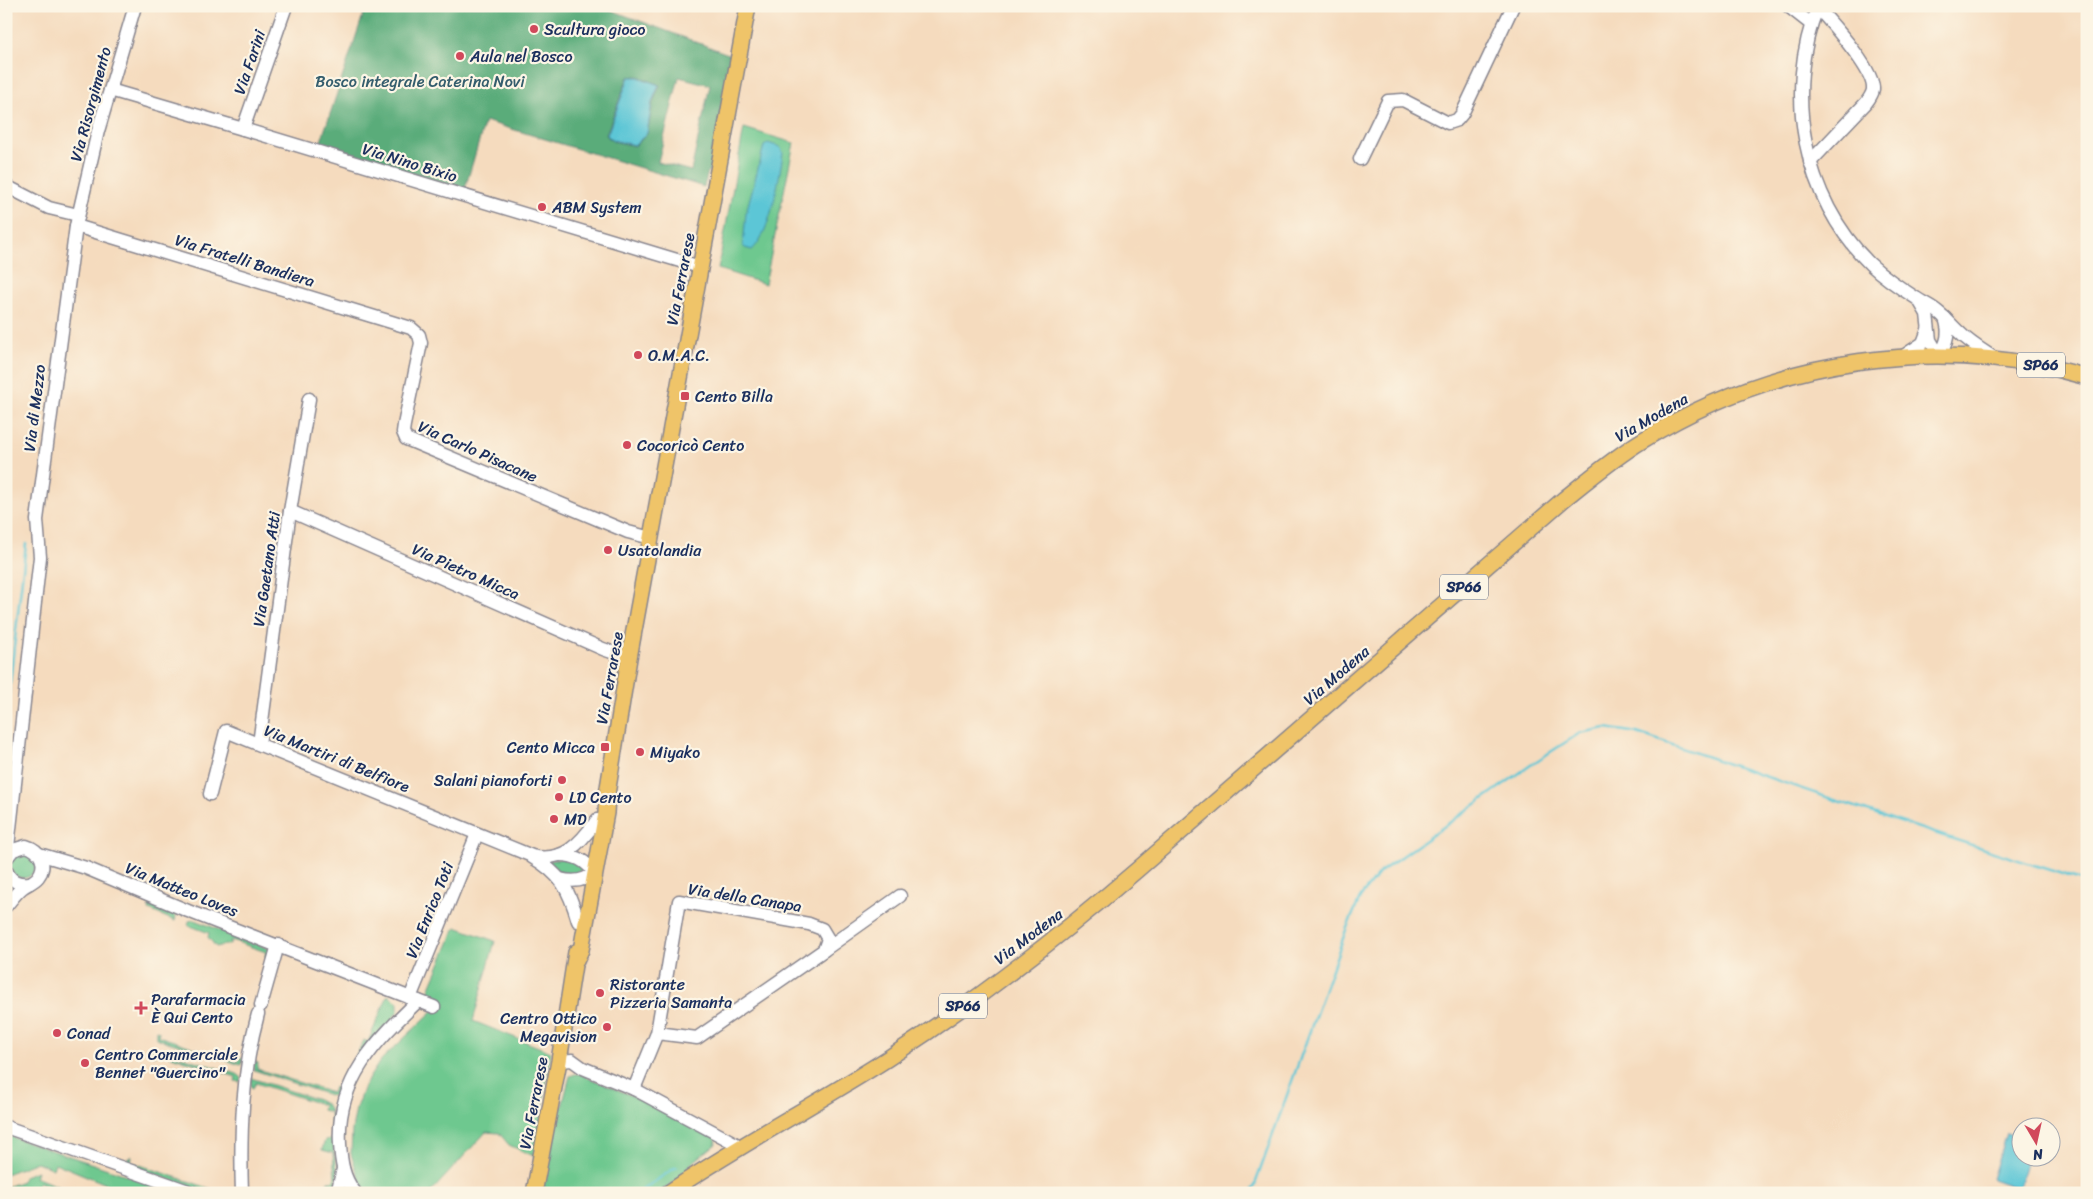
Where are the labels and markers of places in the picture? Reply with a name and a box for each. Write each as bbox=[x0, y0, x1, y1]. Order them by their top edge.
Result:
place label: Scultura gioco bbox=[544, 15, 646, 44]
marker: Scultura gioco bbox=[528, 23, 540, 35]
place label: Aula nel Bosco bbox=[469, 42, 573, 71]
marker: Aula nel Bosco bbox=[454, 50, 466, 62]
place label: ABM System bbox=[551, 193, 642, 222]
marker: ABM System bbox=[536, 201, 548, 213]
place label: O.M.A.C. bbox=[648, 341, 710, 370]
marker: O.M.A.C. bbox=[632, 349, 644, 361]
place label: Cento Billa bbox=[695, 382, 773, 411]
marker: Cento Billa bbox=[679, 390, 691, 402]
place label: Cocoricò Cento bbox=[637, 431, 744, 460]
marker: Cocoricò Cento bbox=[621, 439, 633, 451]
place label: Usatolandia bbox=[618, 536, 702, 565]
marker: Usatolandia bbox=[602, 544, 614, 556]
place label: Cento Micca bbox=[507, 733, 595, 762]
place label: Miyako bbox=[650, 738, 700, 767]
marker: Cento Micca bbox=[599, 741, 611, 753]
marker: Miyako bbox=[634, 746, 646, 758]
place label: Salani pianoforti bbox=[434, 766, 553, 795]
marker: Salani pianoforti bbox=[556, 774, 568, 786]
place label: LD Cento bbox=[569, 783, 632, 812]
marker: LD Cento bbox=[553, 791, 565, 803]
place label: MD bbox=[564, 805, 587, 834]
marker: MD bbox=[548, 813, 560, 825]
place label: Ristorante Pizzeria Samanta bbox=[610, 970, 732, 1017]
place label: Parafarmacia È Qui Cento bbox=[151, 985, 246, 1032]
marker: Ristorante Pizzeria Samanta bbox=[594, 987, 606, 999]
marker: Parafarmacia È Qui Cento bbox=[135, 1002, 147, 1014]
place label: Centro Ottico Megavision bbox=[500, 1004, 597, 1051]
place label: Conad bbox=[67, 1019, 112, 1048]
marker: Centro Ottico Megavision bbox=[601, 1021, 613, 1033]
marker: Conad bbox=[51, 1027, 63, 1039]
place label: Centro Commerciale Bennet "Guercino" bbox=[95, 1040, 238, 1087]
marker: Centro Commerciale Bennet "Guercino" bbox=[79, 1057, 91, 1069]

